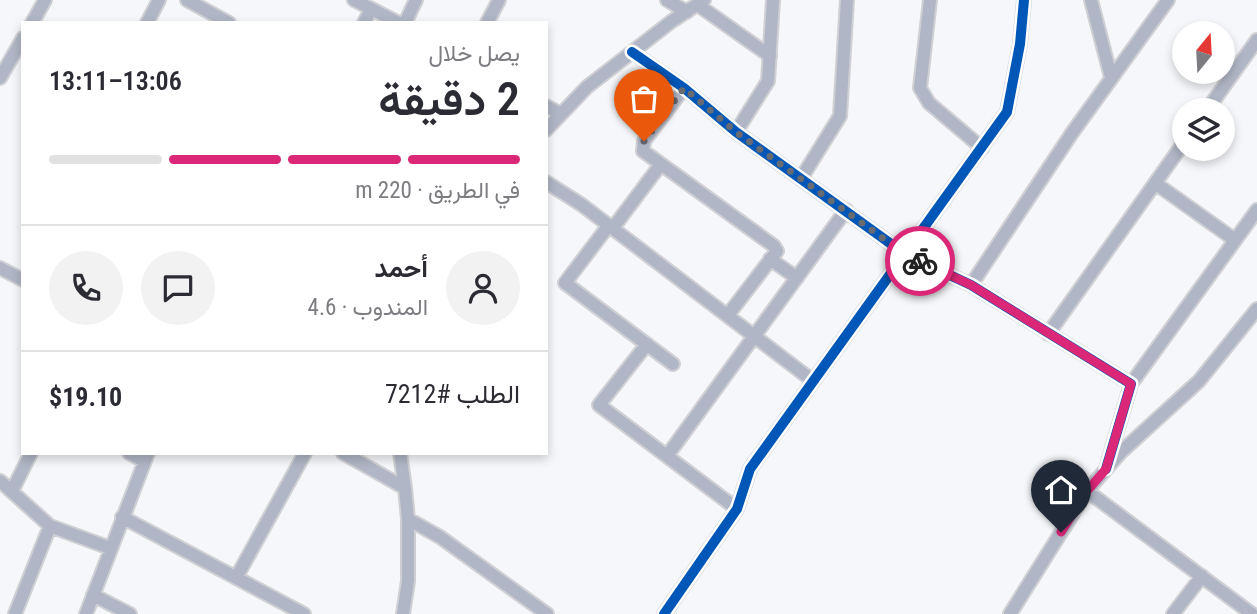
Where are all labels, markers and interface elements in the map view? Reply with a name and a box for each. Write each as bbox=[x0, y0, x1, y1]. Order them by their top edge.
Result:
north arrow bbox=[1172, 21, 1236, 84]
map controls bbox=[1172, 21, 1235, 161]
text: يصل خلال bbox=[428, 40, 520, 67]
text: 13:06–13:11 bbox=[49, 66, 182, 96]
pin bbox=[614, 69, 674, 141]
text: 2 دقيقة bbox=[378, 72, 520, 126]
icon: bag bbox=[625, 80, 663, 118]
button: layers bbox=[1172, 98, 1235, 161]
text: في الطريق · 220 m bbox=[355, 177, 520, 204]
courier bbox=[885, 226, 955, 296]
icon: bike bbox=[901, 242, 939, 280]
button: phone bbox=[49, 251, 123, 325]
button: chat bbox=[141, 251, 215, 325]
button: person bbox=[446, 251, 520, 325]
text: أحمد bbox=[375, 253, 428, 283]
text: المندوب · 4.6 bbox=[308, 294, 428, 321]
text: الطلب #7212 bbox=[385, 379, 520, 409]
text: $19.10 bbox=[49, 382, 122, 412]
pin bbox=[1031, 460, 1091, 532]
icon: home bbox=[1042, 471, 1080, 509]

